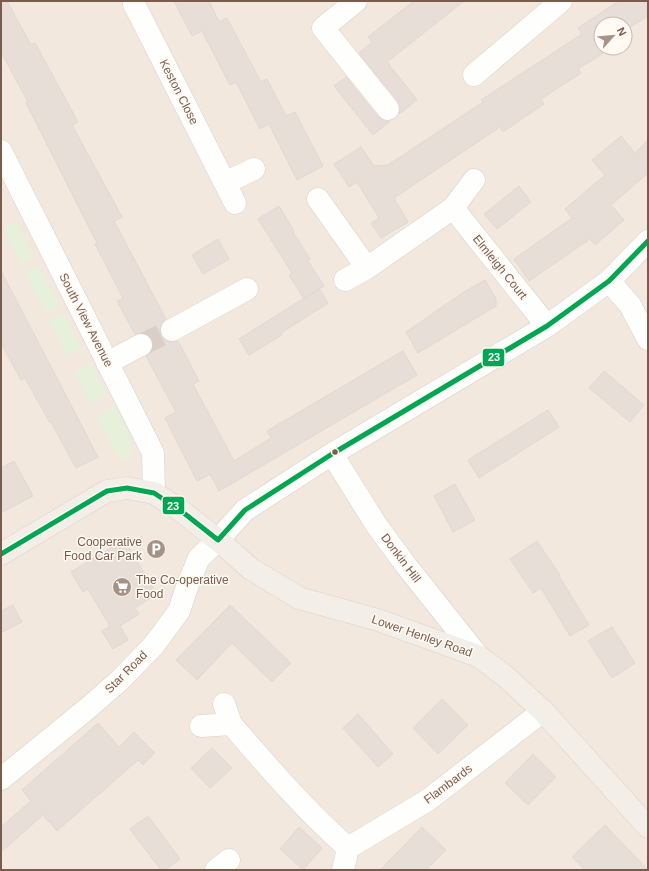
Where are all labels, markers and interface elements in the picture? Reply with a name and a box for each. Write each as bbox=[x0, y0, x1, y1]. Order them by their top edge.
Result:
north arrow bbox=[593, 16, 633, 56]
text: N bbox=[615, 25, 629, 38]
street label: Keston Close bbox=[157, 57, 202, 127]
street label: Elmleigh Court bbox=[470, 232, 531, 303]
street label: South View Avenue bbox=[56, 271, 116, 370]
line badge: 23 bbox=[482, 348, 505, 367]
text: 23 bbox=[488, 351, 500, 363]
unlabelled marker bbox=[330, 447, 340, 457]
line badge: 23 bbox=[162, 496, 185, 515]
text: 23 bbox=[167, 500, 179, 512]
street label: Donkin Hill bbox=[378, 531, 424, 585]
place label: Cooperative Food Car Park bbox=[64, 535, 143, 563]
parking icon: Cooperative Food Car Park bbox=[145, 538, 167, 560]
place label: The Co-operative Food bbox=[136, 573, 229, 601]
supermarket icon: The Co-operative Food bbox=[111, 576, 133, 598]
street label: Lower Henley Road bbox=[370, 612, 474, 660]
street label: Star Road bbox=[102, 648, 150, 696]
street label: Flambards bbox=[421, 761, 475, 807]

